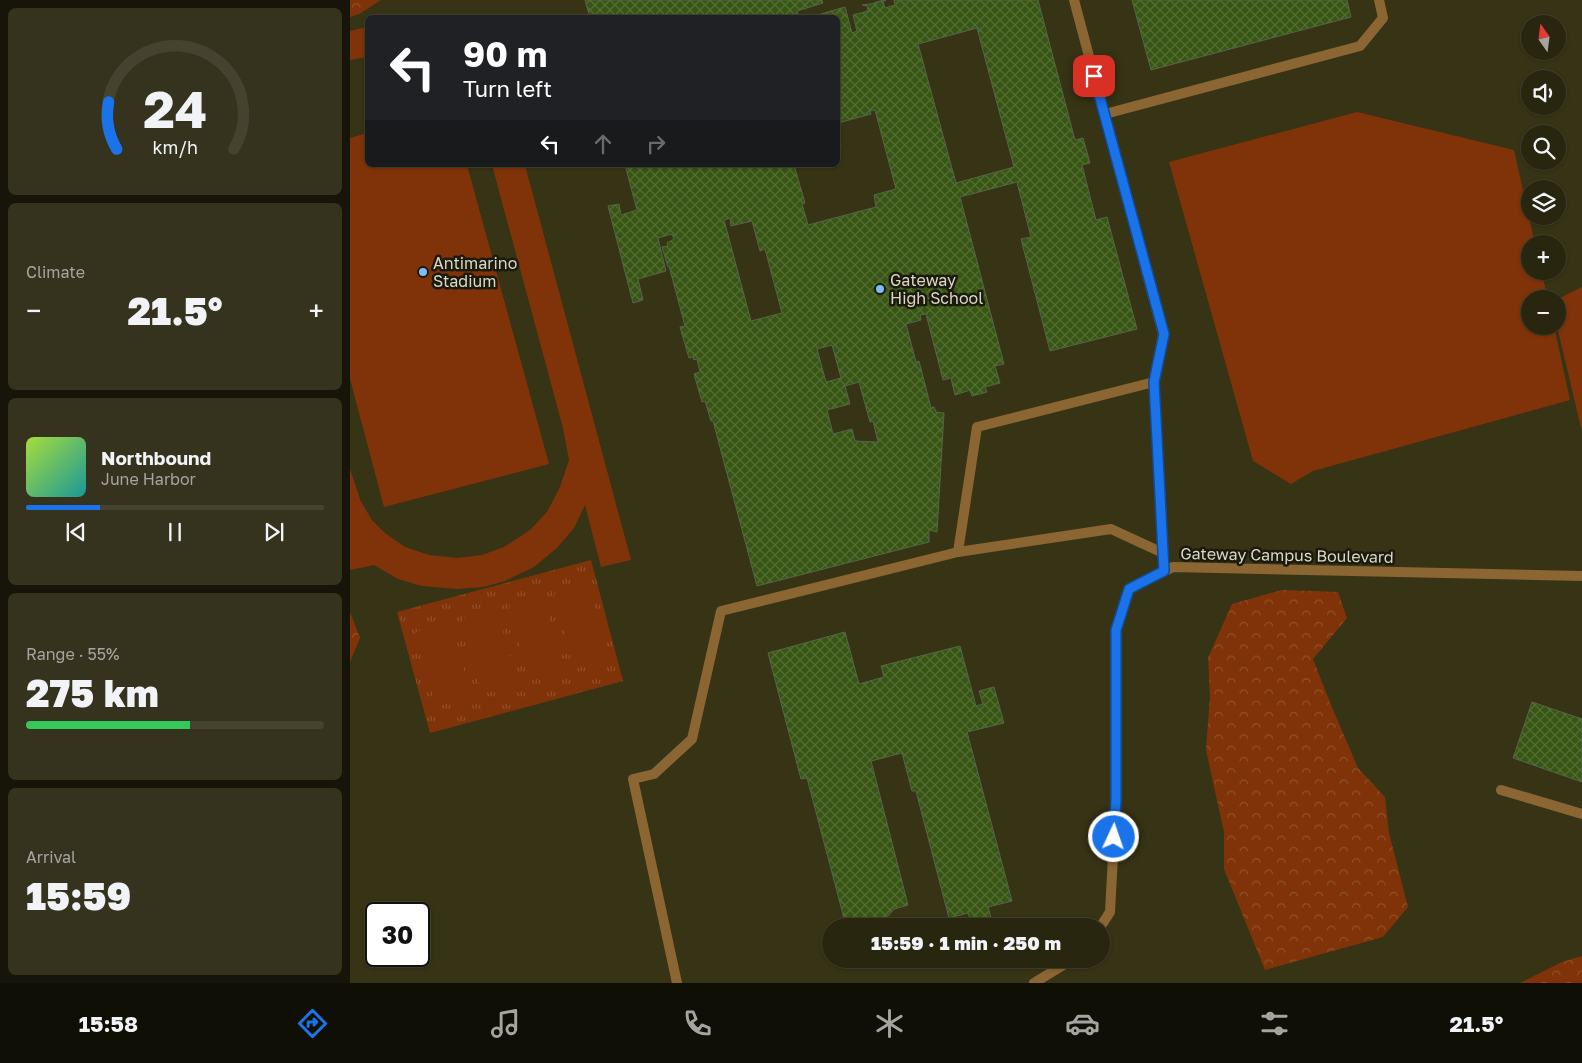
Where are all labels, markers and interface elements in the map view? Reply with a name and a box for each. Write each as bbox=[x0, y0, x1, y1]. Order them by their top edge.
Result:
north arrow bbox=[1521, 15, 1566, 60]
map controls bbox=[1521, 15, 1566, 335]
text: 90 m bbox=[463, 33, 547, 75]
icon: left bbox=[380, 35, 445, 100]
pin bbox=[1073, 55, 1115, 97]
icon: arrive bbox=[1080, 62, 1108, 90]
button: sound bbox=[1521, 70, 1566, 115]
text: Turn left bbox=[463, 75, 552, 102]
text: 24 bbox=[143, 77, 207, 139]
button: search bbox=[1521, 125, 1566, 170]
icon: left bbox=[536, 130, 564, 158]
icon: ahead bbox=[589, 130, 617, 158]
icon: right bbox=[642, 130, 670, 158]
text: km/h bbox=[152, 136, 198, 158]
button: layers bbox=[1521, 180, 1566, 225]
button: + bbox=[1521, 235, 1566, 280]
place label: Antimarino Stadium bbox=[433, 253, 517, 291]
text: Climate bbox=[26, 262, 85, 282]
marker: Antimarino Stadium bbox=[417, 266, 429, 278]
place label: Gateway High School bbox=[890, 270, 983, 308]
marker: Gateway High School bbox=[874, 283, 886, 295]
text: 21.5° bbox=[128, 288, 222, 333]
button: − bbox=[1521, 290, 1566, 335]
text: − bbox=[26, 294, 41, 327]
text: + bbox=[309, 294, 324, 327]
text: Northbound bbox=[101, 446, 211, 469]
text: June Harbor bbox=[101, 469, 196, 489]
icon: previous bbox=[62, 518, 90, 546]
icon: pause bbox=[161, 518, 189, 546]
icon: next bbox=[260, 518, 288, 546]
street label: Gateway Campus Boulevard bbox=[1180, 543, 1394, 567]
text: Range · 55% bbox=[26, 644, 120, 664]
text: 275 km bbox=[26, 670, 159, 715]
position arrow bbox=[1087, 810, 1139, 862]
text: Arrival bbox=[26, 847, 76, 867]
text: 15:59 bbox=[26, 873, 131, 918]
speed limit sign: 30 bbox=[365, 902, 430, 967]
text: 15:59 · 1 min · 250 m bbox=[871, 931, 1061, 954]
icon: directions bbox=[295, 1006, 330, 1041]
icon: music bbox=[488, 1006, 523, 1041]
icon: phone bbox=[680, 1006, 715, 1041]
icon: climate bbox=[872, 1006, 907, 1041]
icon: car bbox=[1065, 1006, 1100, 1041]
icon: filters bbox=[1257, 1006, 1292, 1041]
text: 15:58 bbox=[79, 1010, 138, 1037]
text: 21.5° bbox=[1449, 1010, 1503, 1037]

